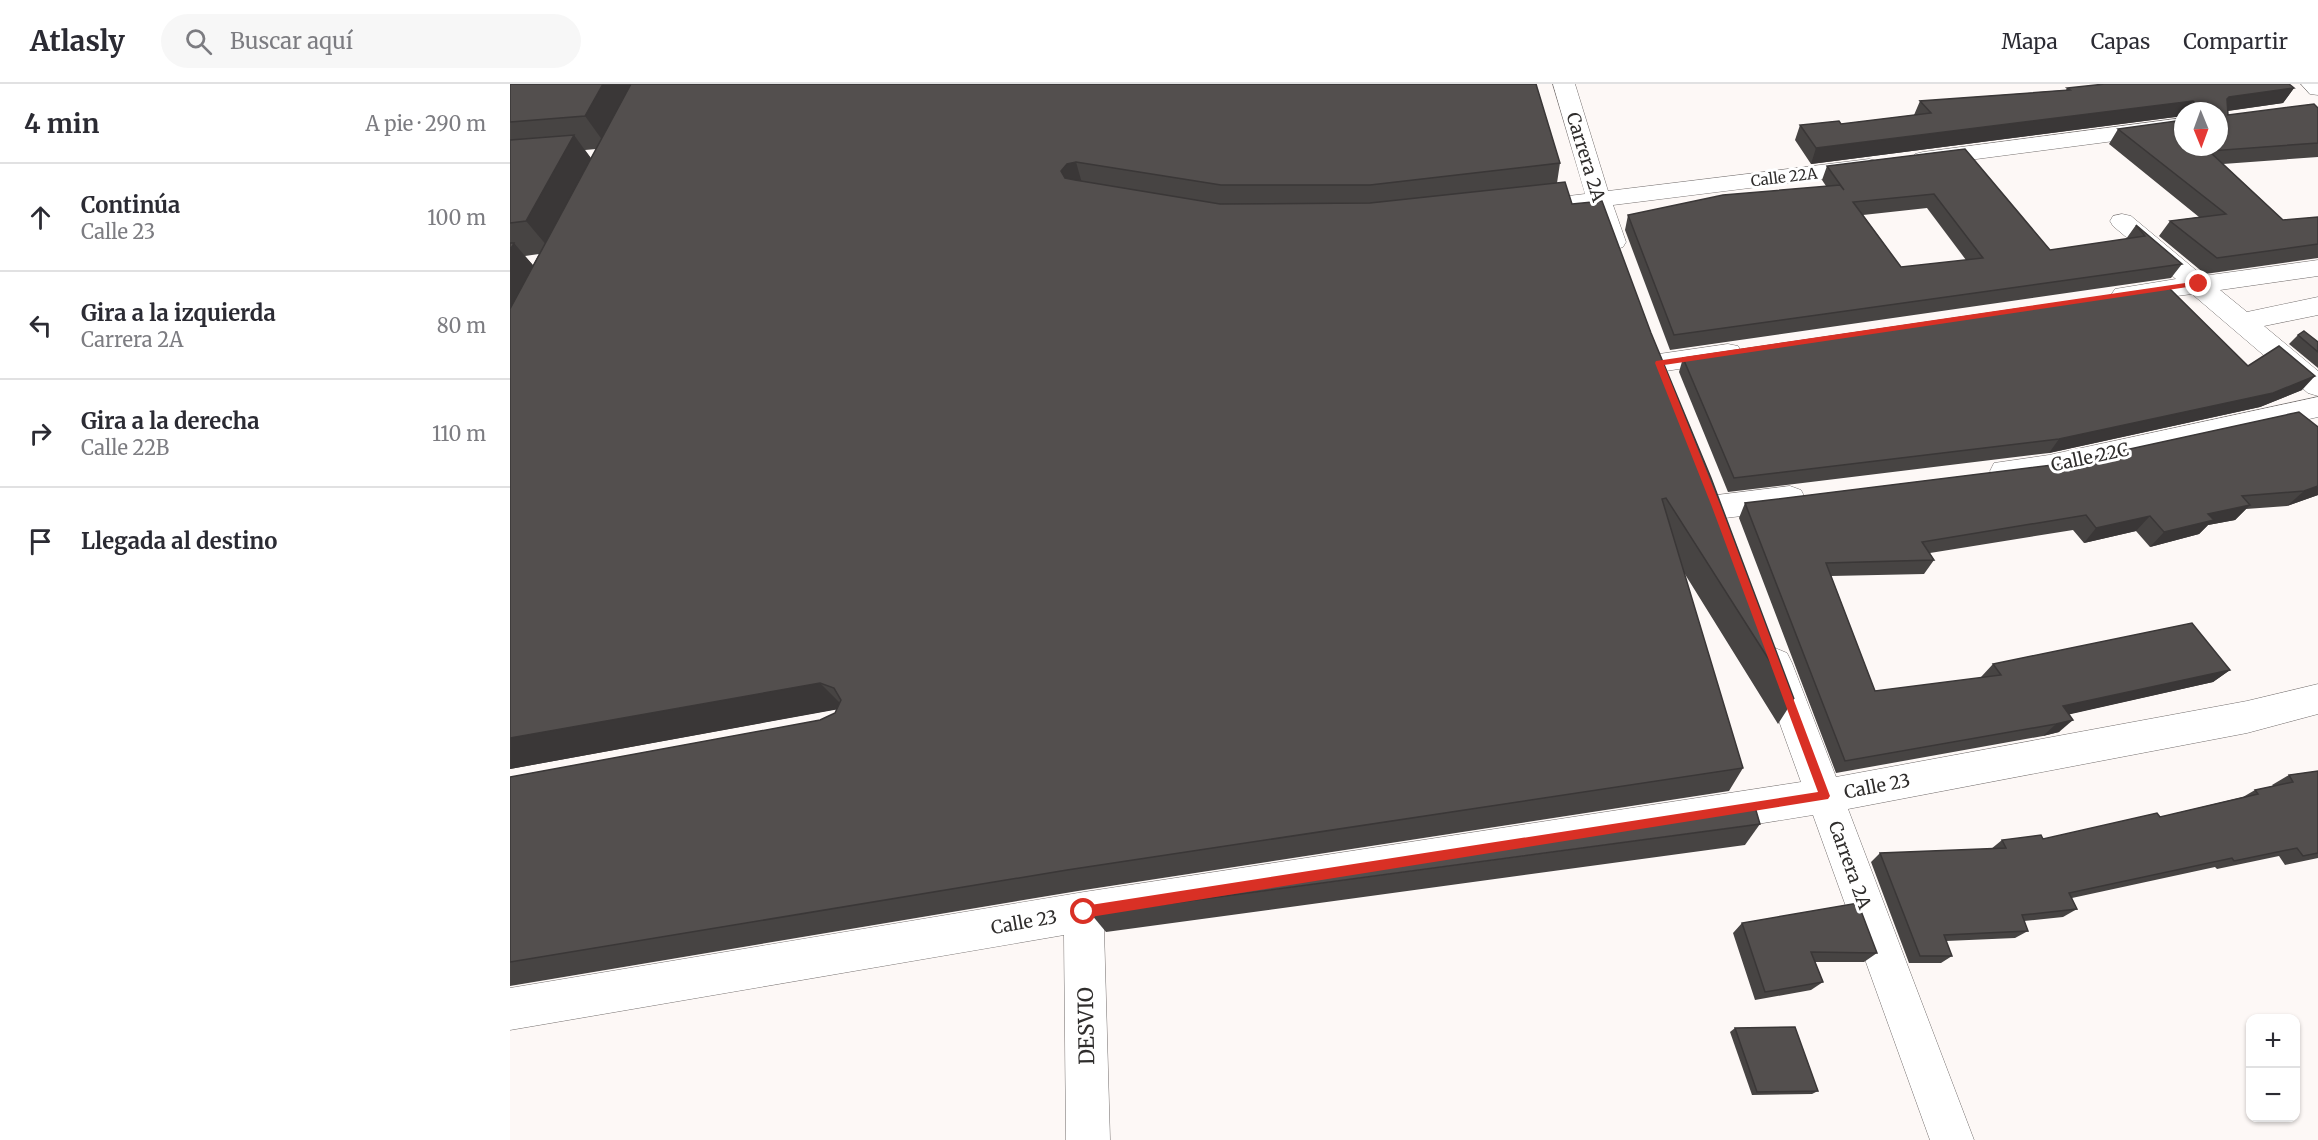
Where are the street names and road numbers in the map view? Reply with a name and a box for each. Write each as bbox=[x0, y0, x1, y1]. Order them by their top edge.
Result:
street label: Carrera 2A bbox=[1562, 110, 1611, 205]
street label: Calle 22A bbox=[1750, 163, 1819, 191]
street label: Calle 22C bbox=[2049, 437, 2131, 476]
street label: Calle 23 bbox=[1842, 768, 1912, 804]
street label: Carrera 2A bbox=[1823, 818, 1877, 912]
street label: Calle 23 bbox=[989, 905, 1059, 939]
street label: DESVIO bbox=[1072, 987, 1100, 1065]

